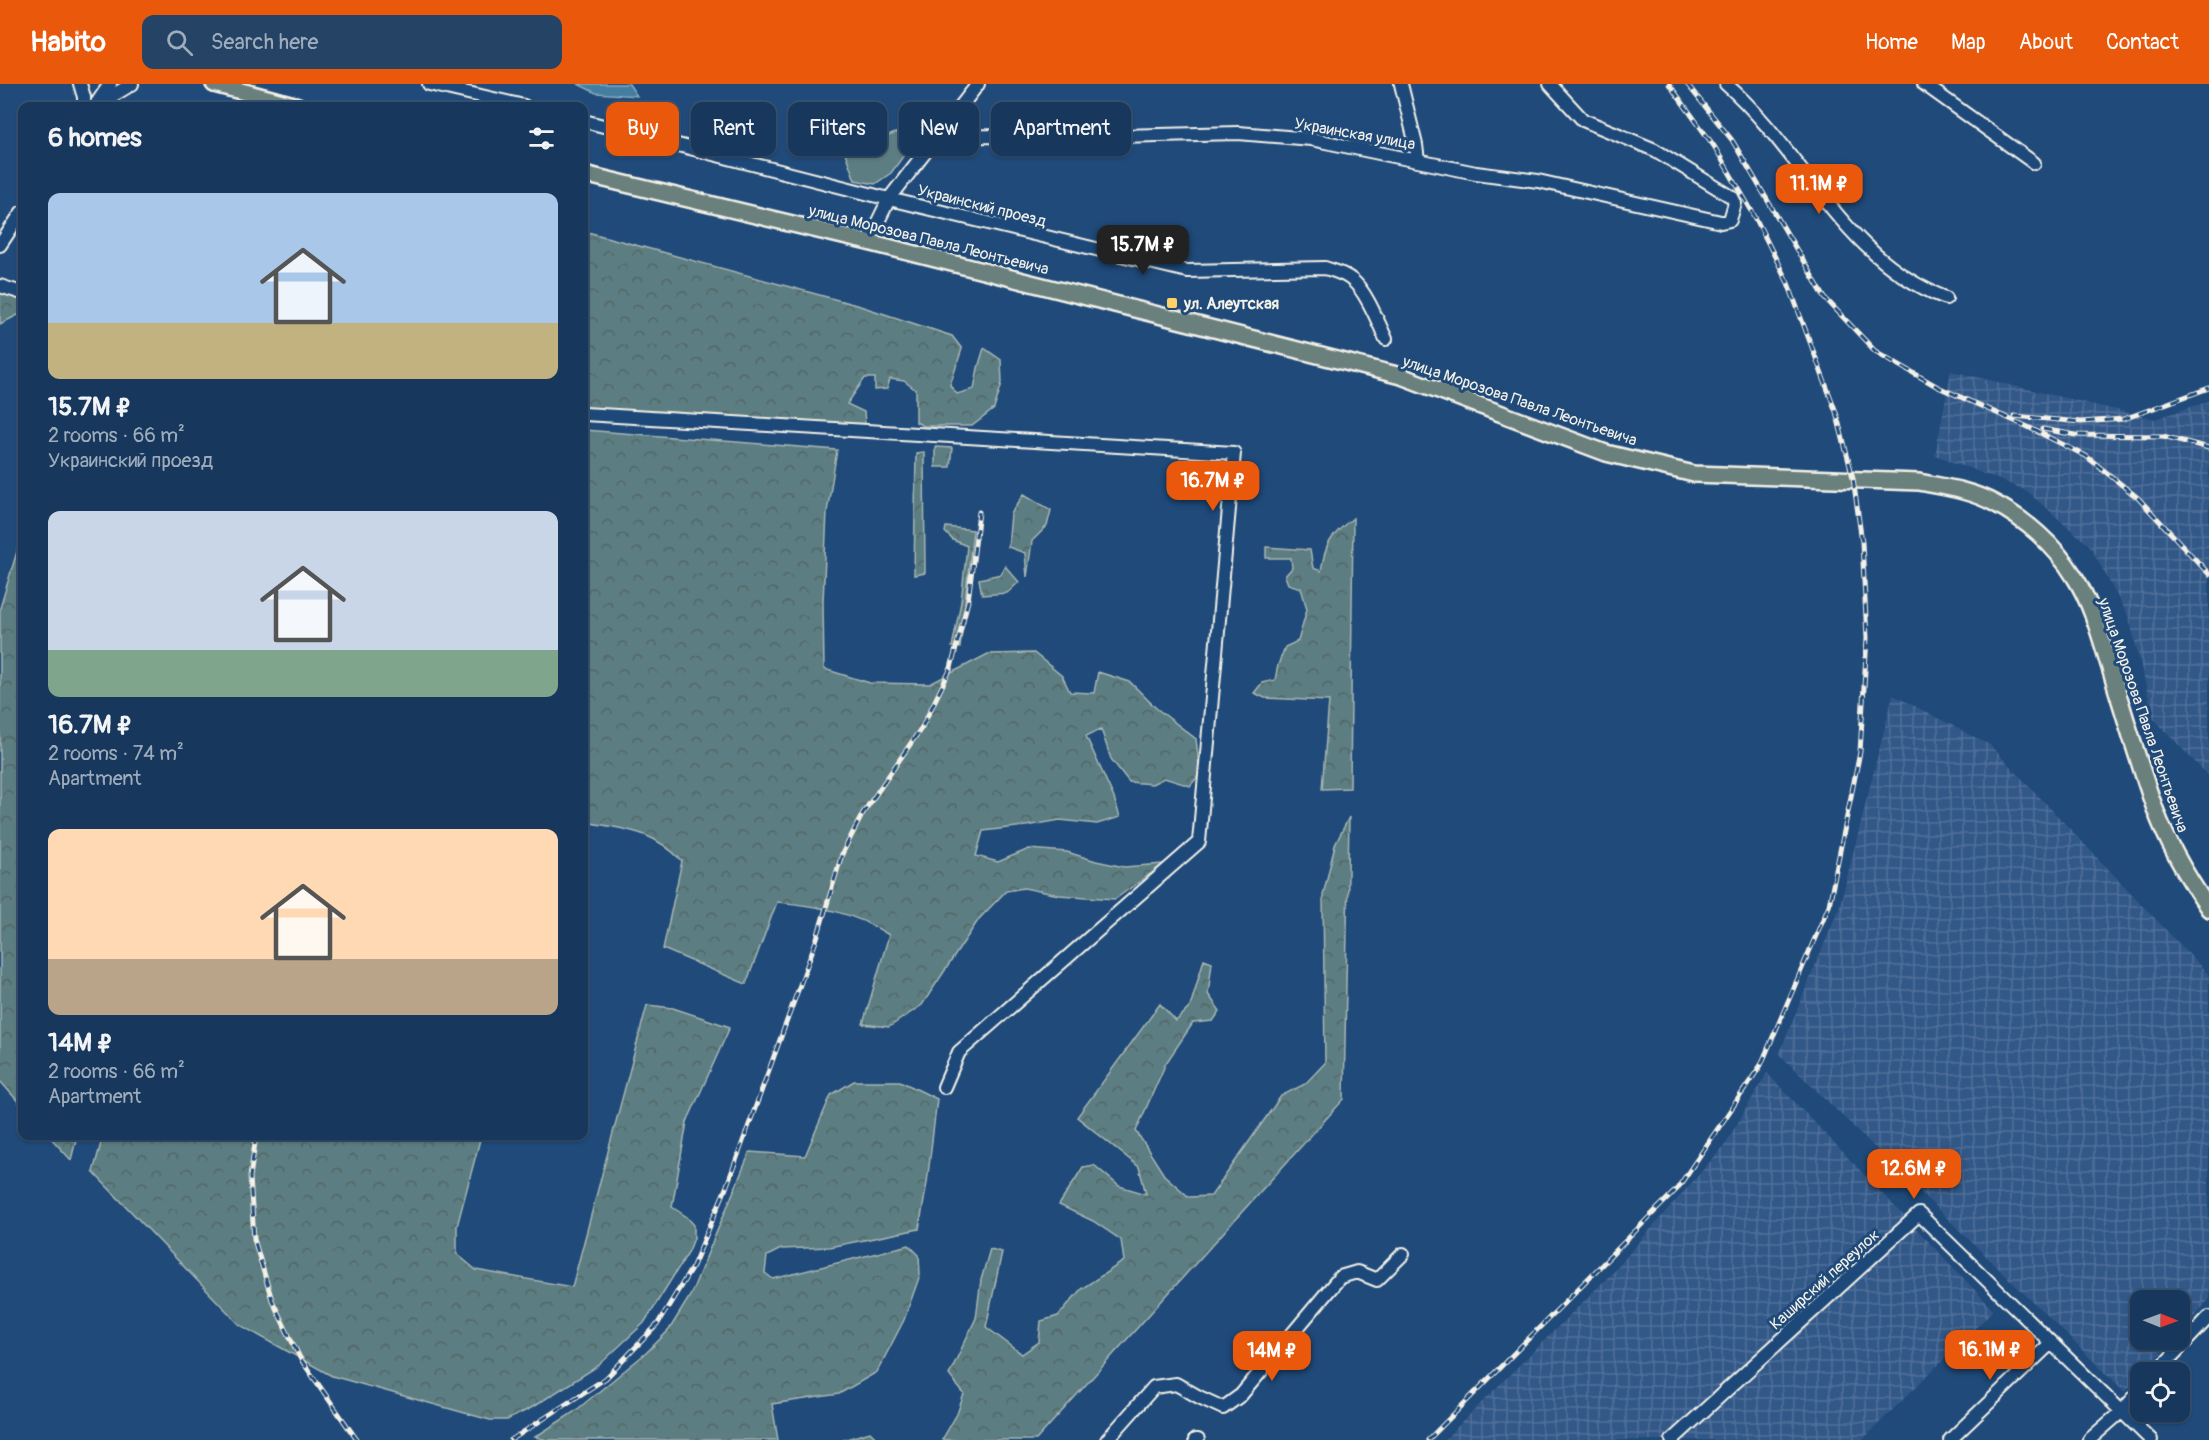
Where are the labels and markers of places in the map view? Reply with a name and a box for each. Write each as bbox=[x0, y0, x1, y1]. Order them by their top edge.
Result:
pin: 11.1M ₽ bbox=[1764, 164, 1874, 215]
pin: 15.7M ₽ bbox=[1088, 225, 1198, 276]
place label: ул. Алеутская bbox=[1183, 294, 1280, 314]
marker: ул. Алеутская bbox=[1165, 296, 1179, 310]
pin: 16.7M ₽ bbox=[1158, 461, 1268, 512]
pin: 12.6M ₽ bbox=[1859, 1149, 1969, 1200]
pin: 16.1M ₽ bbox=[1935, 1330, 2045, 1381]
pin: 14M ₽ bbox=[1230, 1331, 1314, 1382]

